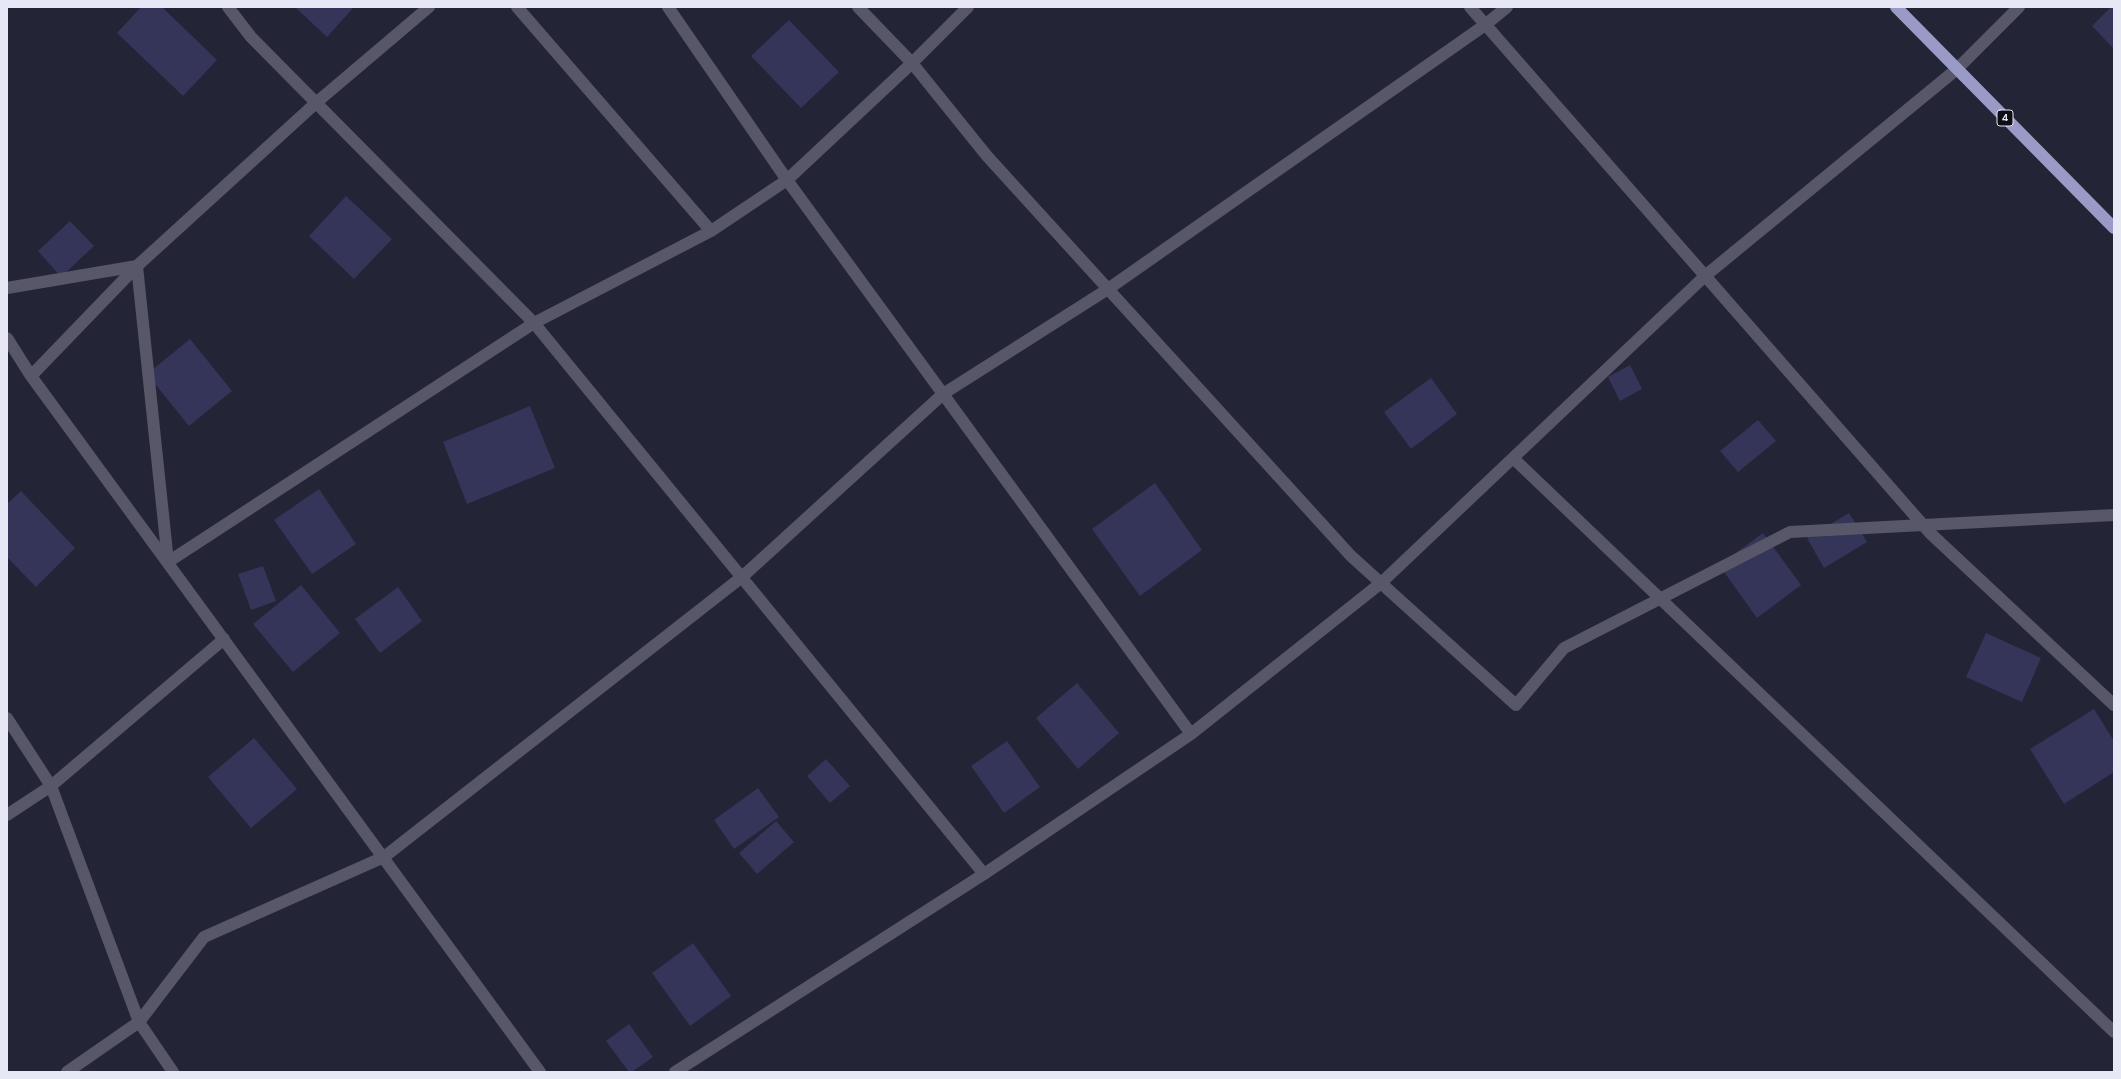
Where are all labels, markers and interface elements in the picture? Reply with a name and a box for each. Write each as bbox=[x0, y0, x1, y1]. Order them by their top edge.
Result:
road number: 4 bbox=[1997, 110, 2013, 126]

